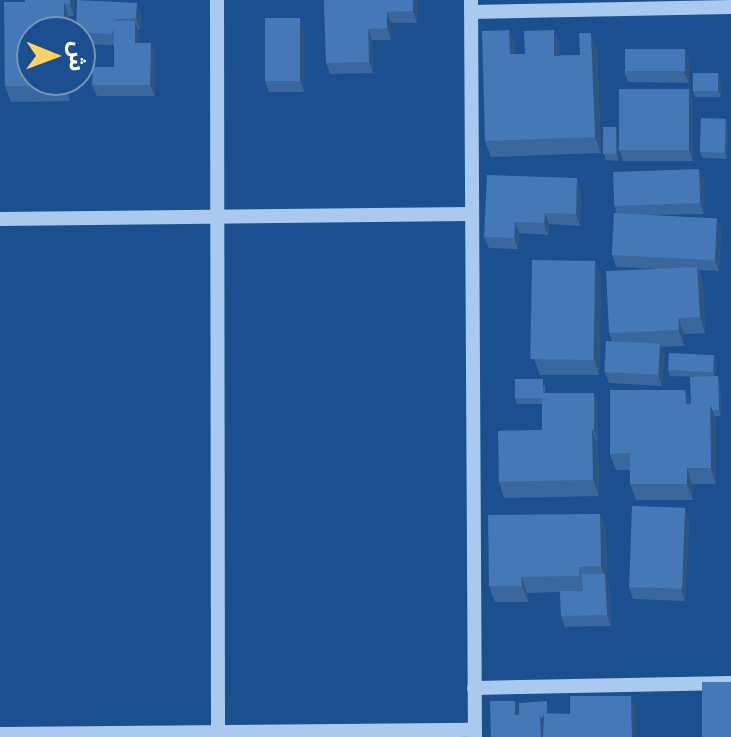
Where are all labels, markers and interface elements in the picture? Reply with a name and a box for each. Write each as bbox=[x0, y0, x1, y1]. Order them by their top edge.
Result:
north arrow bbox=[16, 16, 96, 96]
text: ش bbox=[64, 41, 92, 72]

